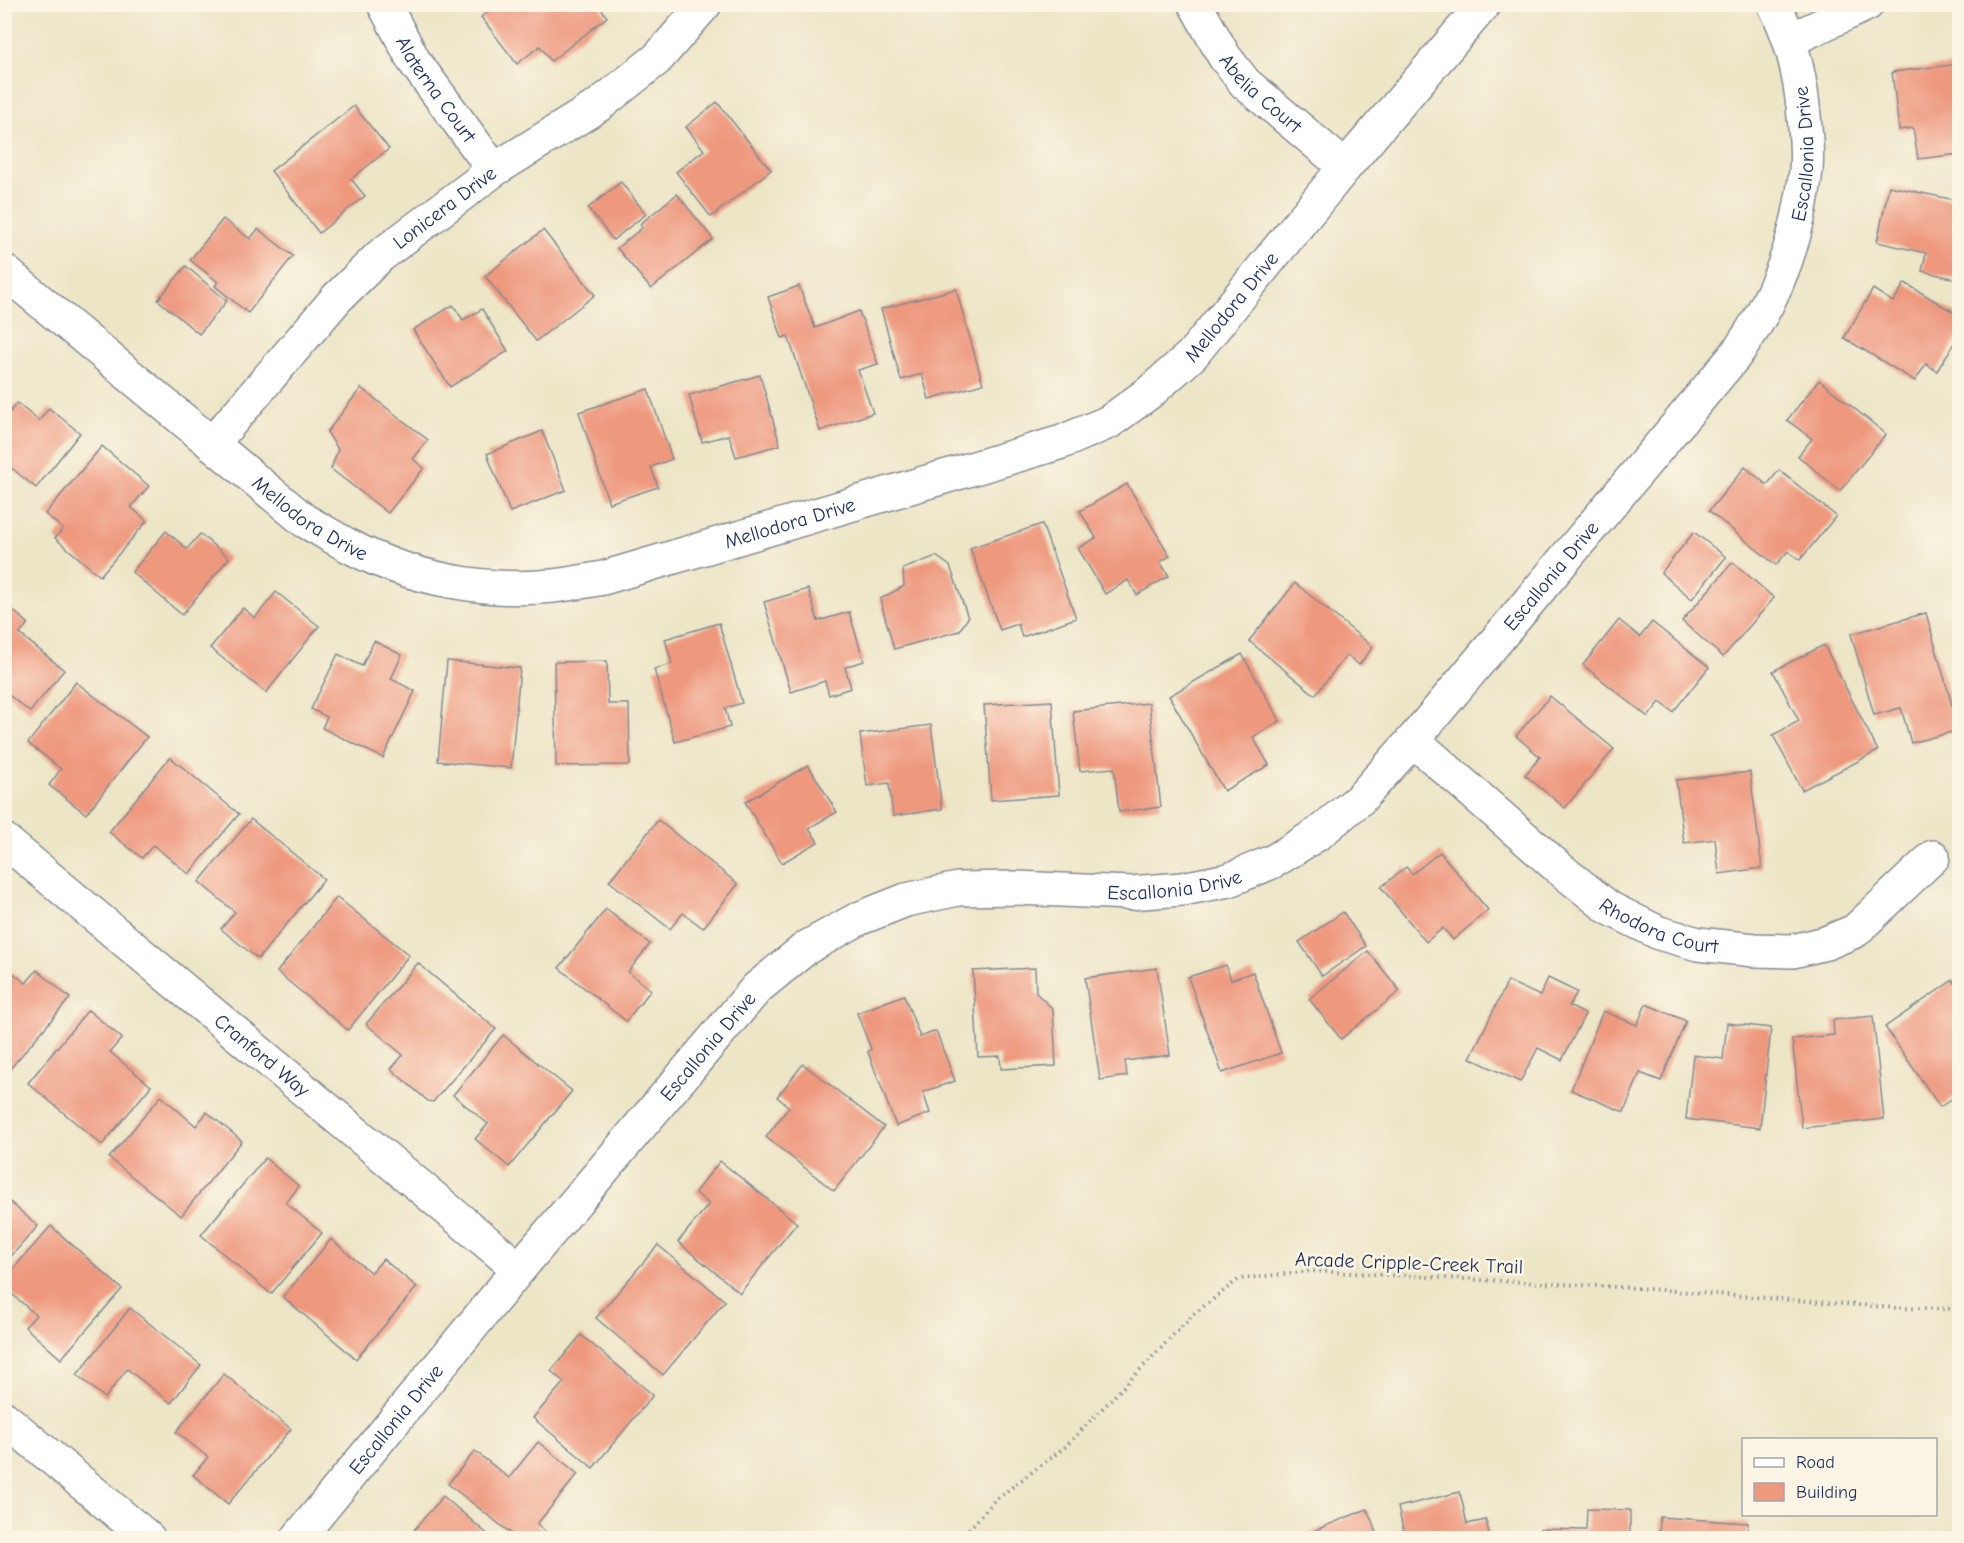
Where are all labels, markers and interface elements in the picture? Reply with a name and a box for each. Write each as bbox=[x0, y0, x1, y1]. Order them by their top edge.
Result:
street label: Alaterna Court bbox=[391, 32, 482, 148]
street label: Abelia Court bbox=[1215, 49, 1308, 138]
street label: Escallonia Drive bbox=[1786, 85, 1818, 223]
street label: Lonicera Drive bbox=[388, 161, 501, 254]
street label: Mellodora Drive bbox=[1180, 247, 1283, 366]
street label: Mellodora Drive bbox=[248, 471, 371, 565]
street label: Mellodora Drive bbox=[722, 492, 858, 553]
street label: Escallonia Drive bbox=[1498, 516, 1603, 635]
street label: Escallonia Drive bbox=[1107, 864, 1245, 905]
street label: Rhodora Court bbox=[1595, 893, 1721, 958]
street label: Escallonia Drive bbox=[655, 987, 760, 1105]
street label: Cranford Way bbox=[210, 1009, 314, 1101]
street label: Arcade Cripple-Creek Trail bbox=[1295, 1248, 1523, 1278]
street label: Escallonia Drive bbox=[344, 1359, 448, 1479]
legend bbox=[1742, 1438, 1937, 1516]
text: Road bbox=[1796, 1452, 1835, 1473]
text: Building bbox=[1796, 1482, 1858, 1503]

